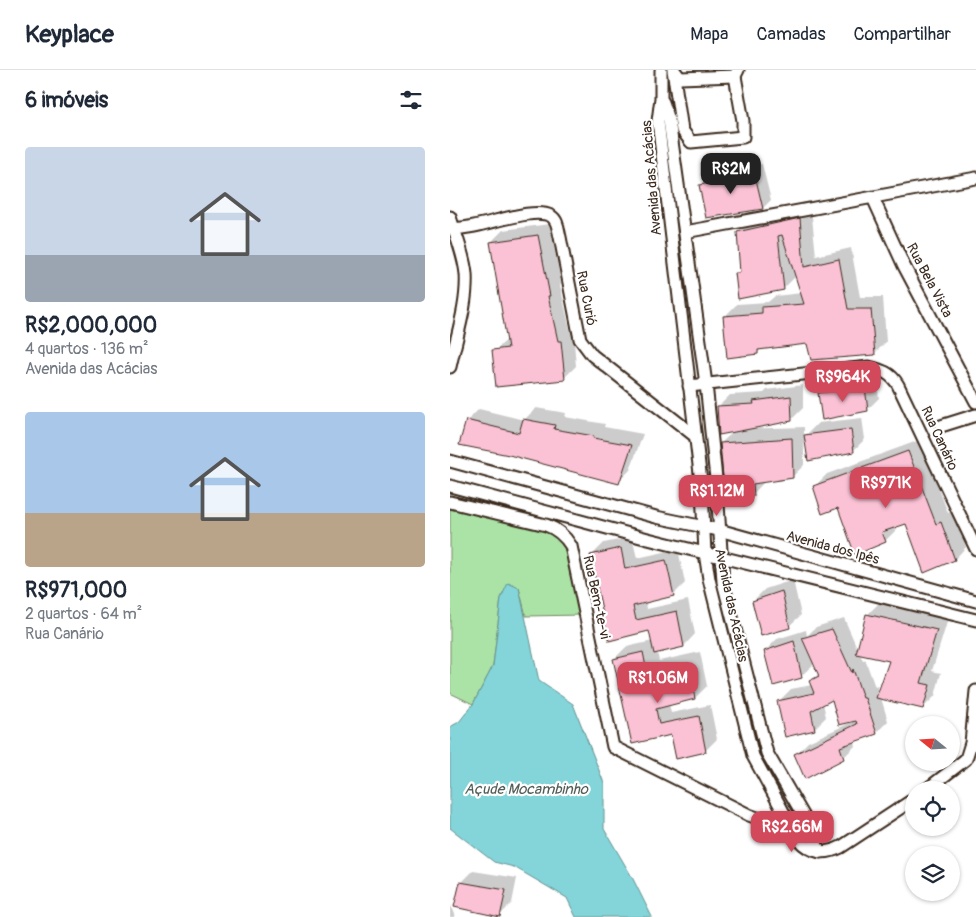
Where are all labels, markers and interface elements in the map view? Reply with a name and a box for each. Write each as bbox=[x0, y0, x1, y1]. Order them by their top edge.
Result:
text: Keyplace bbox=[25, 20, 114, 49]
text: Mapa bbox=[690, 23, 728, 46]
text: Camadas bbox=[756, 23, 826, 46]
text: Compartilhar bbox=[854, 23, 951, 46]
icon: filters bbox=[397, 86, 425, 114]
text: 6 imóveis bbox=[25, 87, 108, 114]
street label: Avenida das Acácias bbox=[638, 119, 665, 236]
pin: R$2M bbox=[701, 152, 761, 195]
text: R$2M bbox=[712, 159, 750, 179]
icon: home bbox=[180, 179, 270, 269]
street label: Rua Bela Vista bbox=[903, 240, 956, 320]
street label: Rua Curió bbox=[573, 269, 600, 327]
text: R$2,000,000 bbox=[25, 312, 157, 339]
text: 4 quartos · 136 m² bbox=[25, 339, 148, 359]
text: Avenida das Acácias bbox=[25, 359, 157, 379]
pin: R$964K bbox=[802, 360, 884, 403]
text: R$964K bbox=[816, 367, 870, 387]
street label: Rua Canário bbox=[917, 403, 962, 473]
icon: home bbox=[180, 444, 270, 534]
pin: R$971K bbox=[845, 466, 927, 509]
text: R$971K bbox=[861, 473, 911, 493]
pin: R$1.12M bbox=[671, 474, 763, 517]
text: R$1.12M bbox=[690, 481, 744, 501]
street label: Avenida dos Ipês bbox=[784, 527, 882, 568]
street label: Avenida das Acácias bbox=[711, 547, 752, 664]
street label: Rua Bem-te-vi bbox=[579, 554, 614, 641]
text: R$971,000 bbox=[25, 577, 127, 604]
text: 2 quartos · 64 m² bbox=[25, 604, 142, 624]
text: Rua Canário bbox=[25, 624, 104, 644]
pin: R$1.06M bbox=[612, 662, 704, 704]
text: R$1.06M bbox=[628, 668, 688, 688]
north arrow bbox=[905, 716, 960, 771]
map controls bbox=[905, 716, 960, 901]
water label: Açude Mocambinho bbox=[464, 780, 589, 799]
button: locate bbox=[905, 781, 960, 836]
pin: R$2.66M bbox=[746, 810, 838, 853]
text: R$2.66M bbox=[762, 817, 822, 837]
button: layers bbox=[905, 846, 960, 901]

